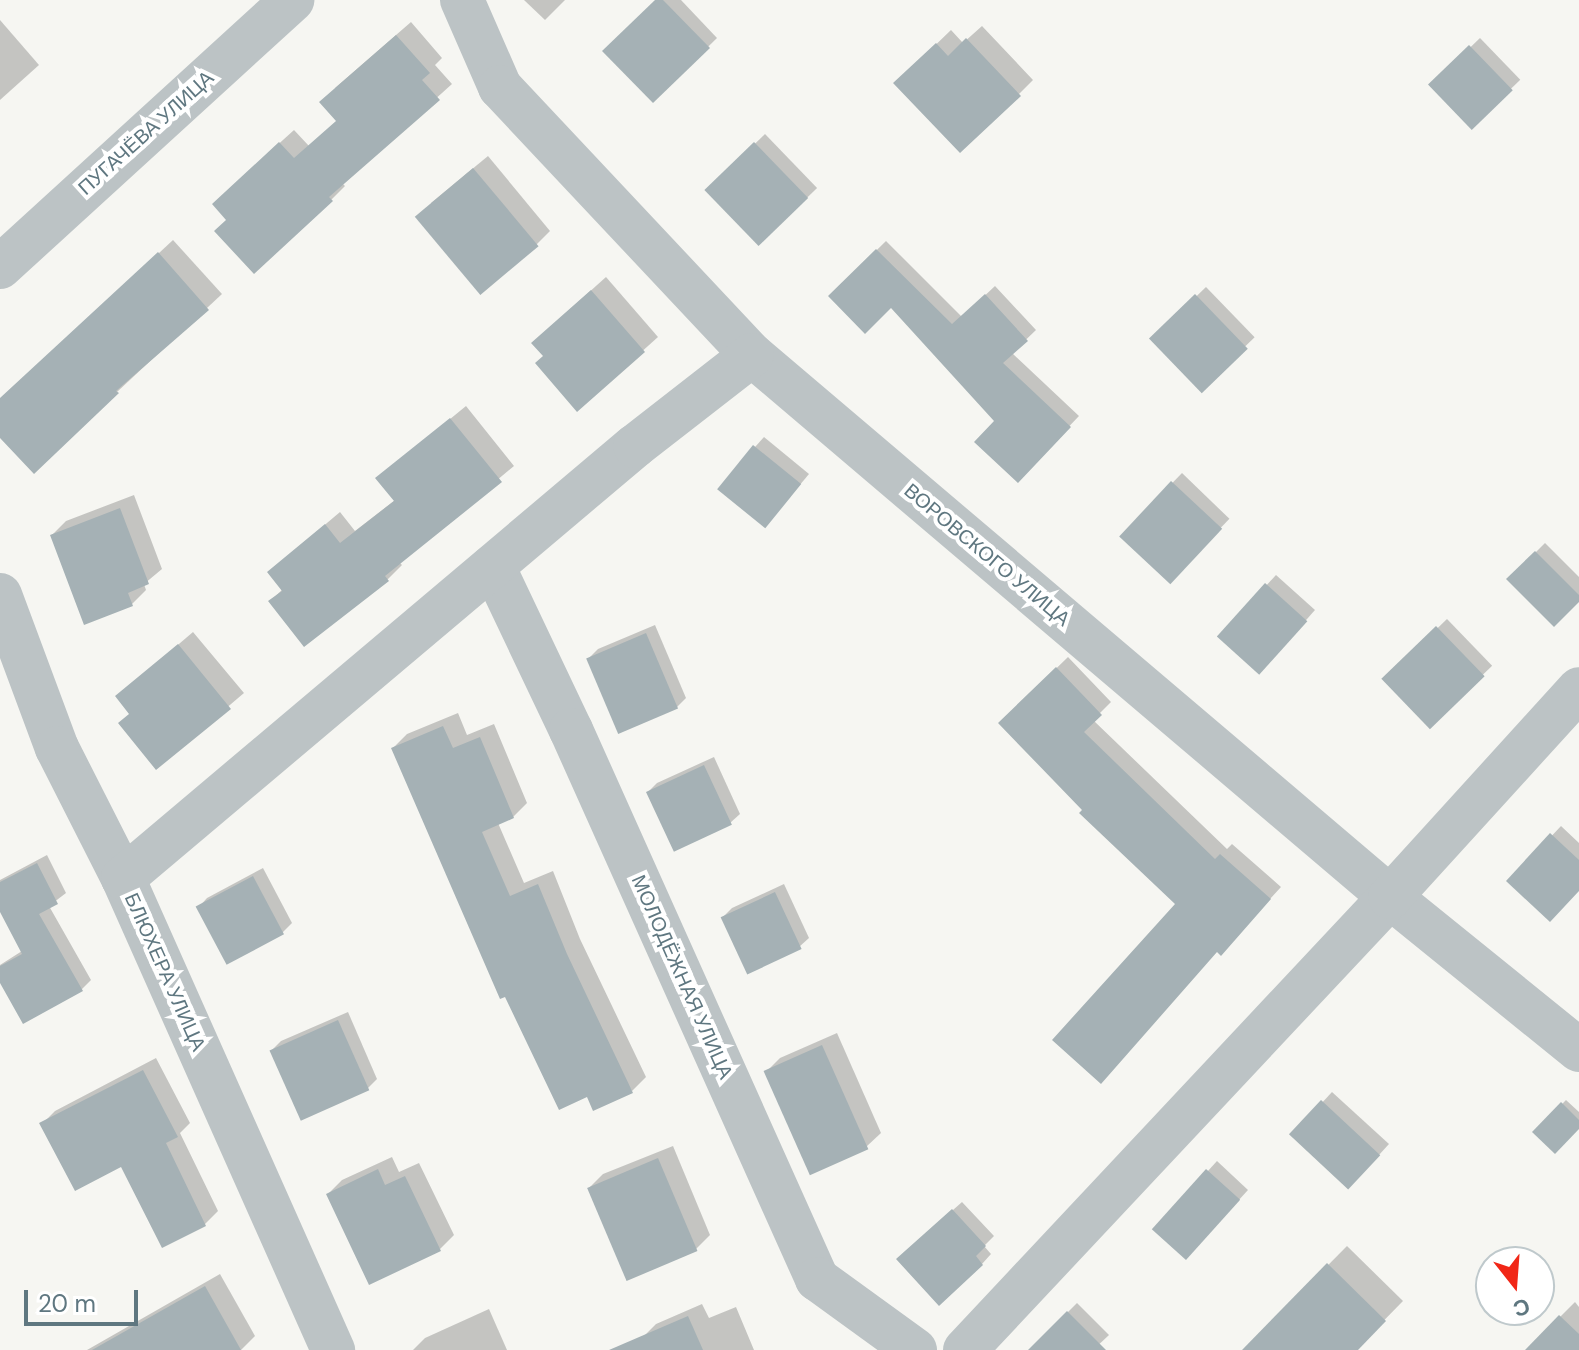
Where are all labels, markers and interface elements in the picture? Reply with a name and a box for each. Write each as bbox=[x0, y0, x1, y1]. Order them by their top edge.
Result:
street label: ПУГАЧЁВА УЛИЦА bbox=[73, 66, 219, 200]
street label: ВОРОВСКОГО УЛИЦА bbox=[899, 479, 1075, 631]
street label: МОЛОДЁЖНАЯ УЛИЦА bbox=[626, 871, 738, 1083]
street label: БЛЮХЕРА УЛИЦА bbox=[119, 889, 211, 1055]
north arrow bbox=[1475, 1246, 1555, 1326]
scale bar bbox=[28, 1274, 142, 1324]
text: 20 m bbox=[38, 1288, 96, 1319]
text: С bbox=[1510, 1291, 1533, 1324]

